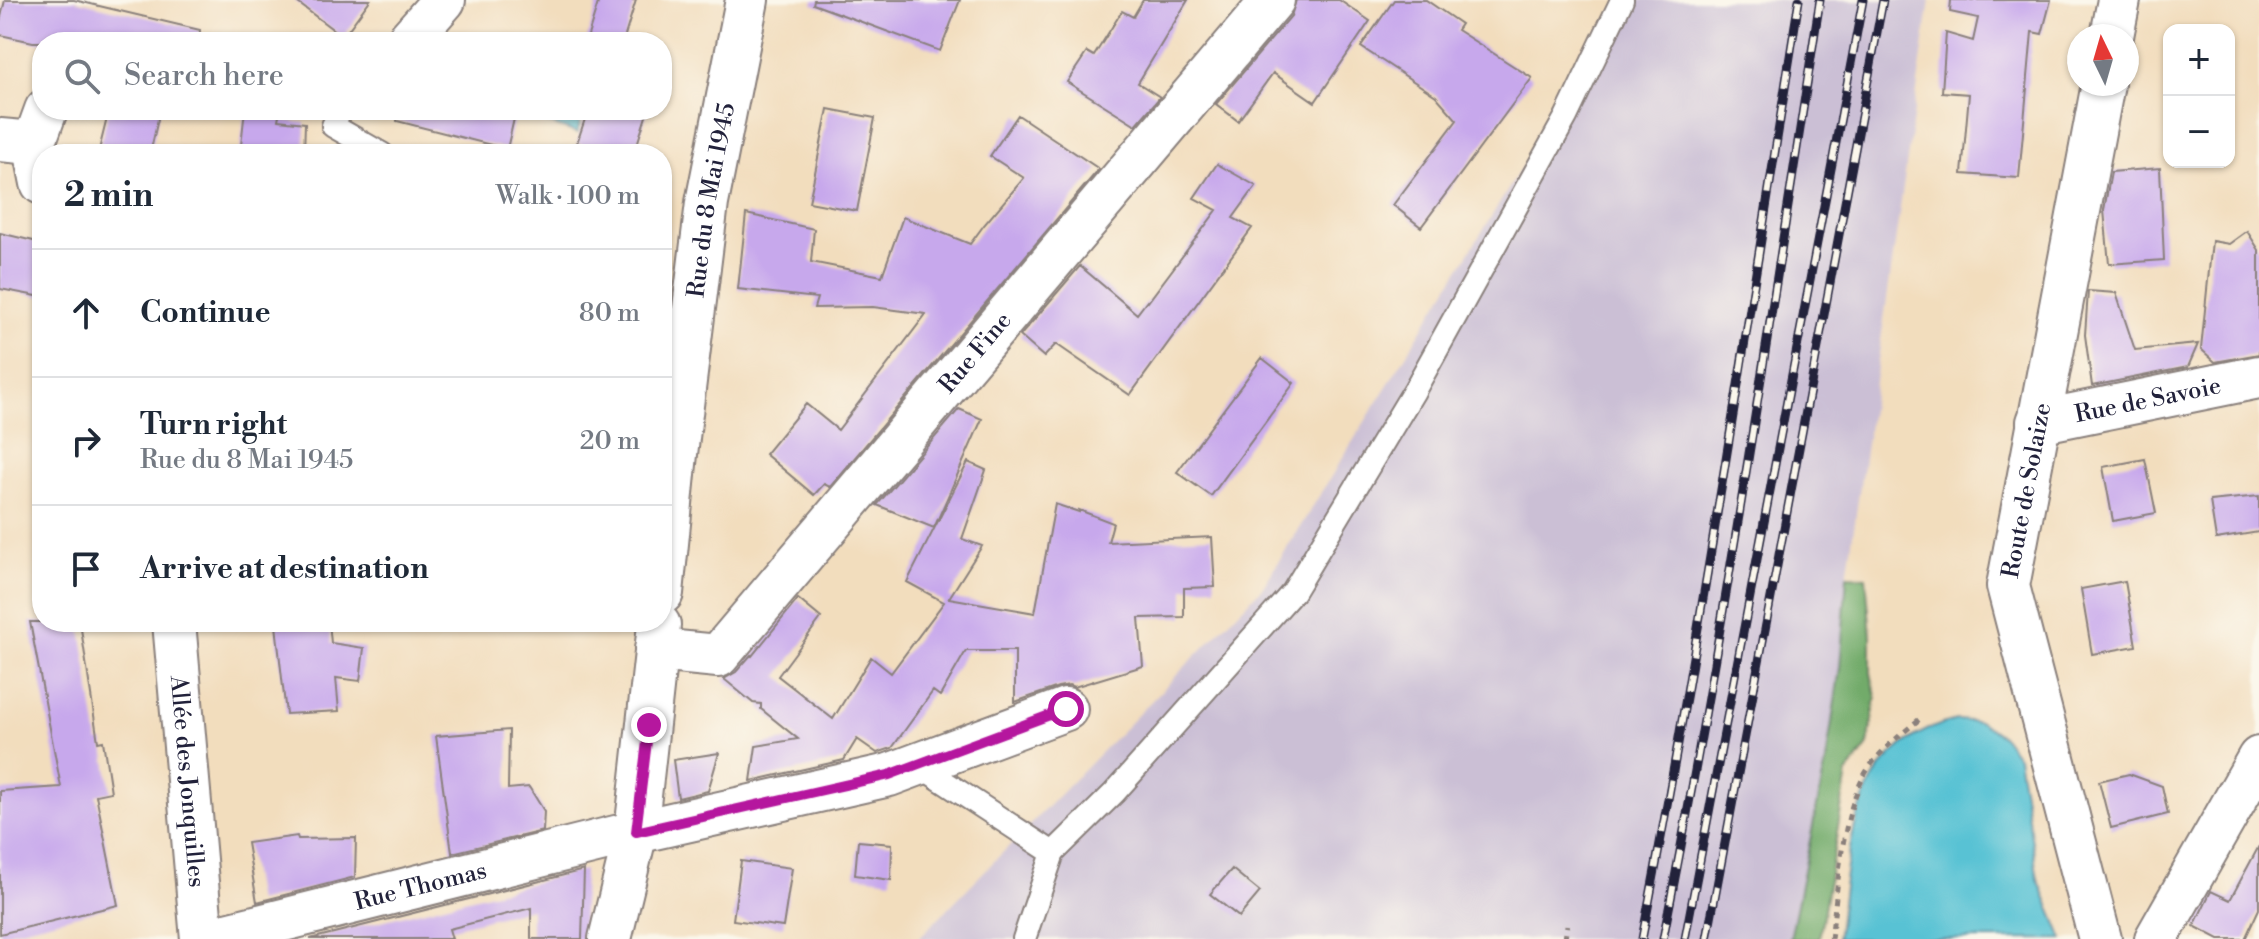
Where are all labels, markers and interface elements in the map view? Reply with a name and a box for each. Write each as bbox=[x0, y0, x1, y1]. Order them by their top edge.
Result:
north arrow bbox=[2067, 24, 2139, 96]
map controls bbox=[2163, 24, 2235, 168]
button: + bbox=[2163, 24, 2235, 96]
search box bbox=[32, 32, 672, 120]
icon: search bbox=[60, 54, 104, 98]
text: Search here bbox=[124, 57, 284, 95]
button: − bbox=[2163, 96, 2235, 168]
street label: Rue du 8 Mai 1945 bbox=[681, 100, 742, 299]
text: 2 min bbox=[64, 175, 153, 217]
text: Walk · 100 m bbox=[496, 180, 640, 212]
icon: ahead bbox=[64, 291, 108, 335]
text: Continue bbox=[140, 294, 271, 332]
text: 80 m bbox=[579, 297, 640, 329]
street label: Rue Fine bbox=[933, 306, 1018, 400]
street label: Rue de Savoie bbox=[2072, 371, 2224, 430]
street label: Route de Solaize bbox=[1996, 401, 2058, 581]
text: Turn right bbox=[140, 406, 287, 444]
icon: right bbox=[64, 419, 108, 463]
text: 20 m bbox=[580, 425, 640, 457]
text: Rue du 8 Mai 1945 bbox=[140, 444, 353, 476]
icon: arrive bbox=[64, 547, 108, 591]
text: Arrive at destination bbox=[140, 550, 429, 588]
street label: Allée des Jonquilles bbox=[163, 673, 211, 889]
route start bbox=[1048, 691, 1084, 727]
route end bbox=[631, 707, 667, 743]
street label: Rue Thomas bbox=[351, 856, 490, 918]

